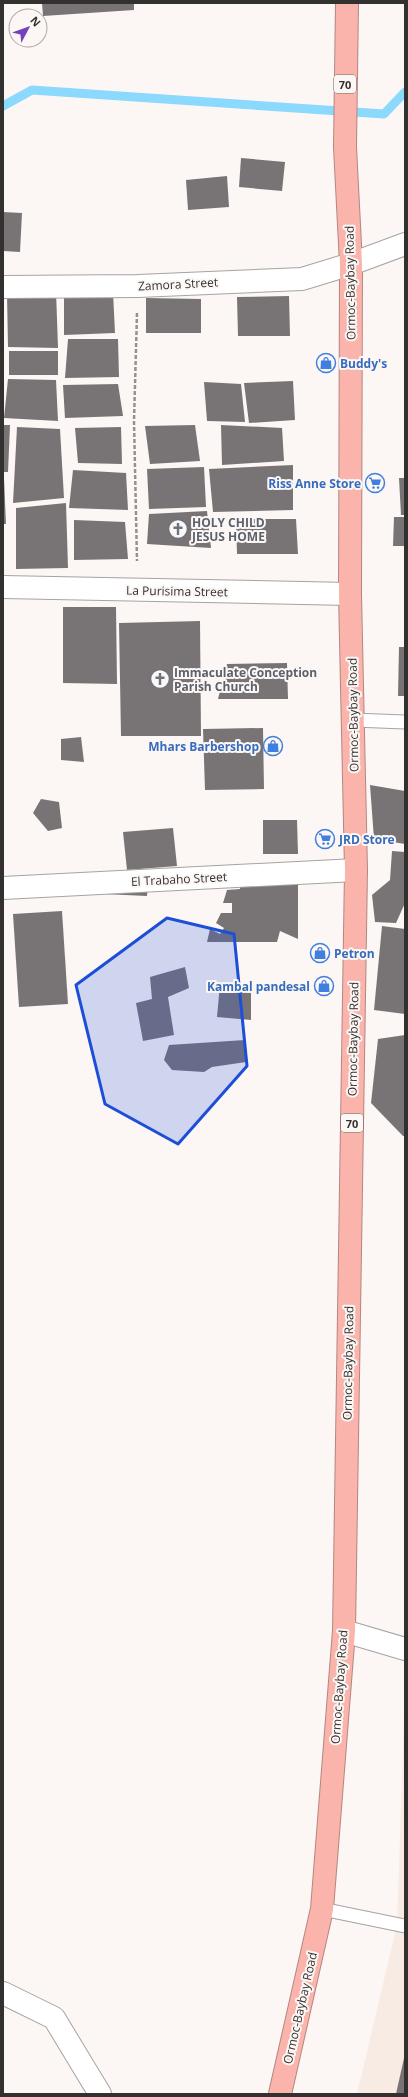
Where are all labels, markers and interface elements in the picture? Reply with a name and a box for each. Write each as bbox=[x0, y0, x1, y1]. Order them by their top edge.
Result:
north arrow bbox=[8, 8, 48, 48]
text: N bbox=[27, 13, 45, 29]
road number: 70 bbox=[334, 75, 356, 93]
street label: Ormoc-Baybay Road bbox=[341, 226, 359, 340]
street label: Zamora Street bbox=[138, 273, 218, 295]
shop icon: Buddy's bbox=[315, 352, 337, 374]
place label: Buddy's bbox=[340, 355, 387, 372]
supermarket icon: Riss Anne Store bbox=[364, 472, 386, 494]
place label: Riss Anne Store bbox=[268, 475, 361, 492]
place label: HOLY CHILD JESUS HOME bbox=[191, 514, 265, 545]
church icon: HOLY CHILD JESUS HOME bbox=[167, 518, 189, 540]
street label: La Purisima Street bbox=[126, 582, 228, 600]
street label: Ormoc-Baybay Road bbox=[344, 658, 362, 772]
place label: Immaculate Conception Parish Church bbox=[174, 664, 317, 695]
church icon: Immaculate Conception Parish Church bbox=[149, 668, 171, 690]
shop icon: Mhars Barbershop bbox=[262, 735, 284, 757]
place label: Mhars Barbershop bbox=[148, 738, 259, 755]
supermarket icon: JRD Store bbox=[314, 828, 336, 850]
place label: JRD Store bbox=[338, 831, 395, 848]
street label: El Trabaho Street bbox=[131, 868, 227, 890]
shop icon: Petron bbox=[309, 942, 331, 964]
place label: Petron bbox=[334, 945, 375, 962]
shop icon: Kambal pandesal bbox=[313, 975, 335, 997]
place label: Kambal pandesal bbox=[207, 978, 310, 995]
street label: Ormoc-Baybay Road bbox=[344, 982, 362, 1096]
road number: 70 bbox=[341, 1114, 363, 1132]
street label: Ormoc-Baybay Road bbox=[339, 1306, 357, 1420]
street label: Ormoc-Baybay Road bbox=[327, 1629, 351, 1745]
street label: Ormoc-Baybay Road bbox=[279, 1950, 321, 2066]

